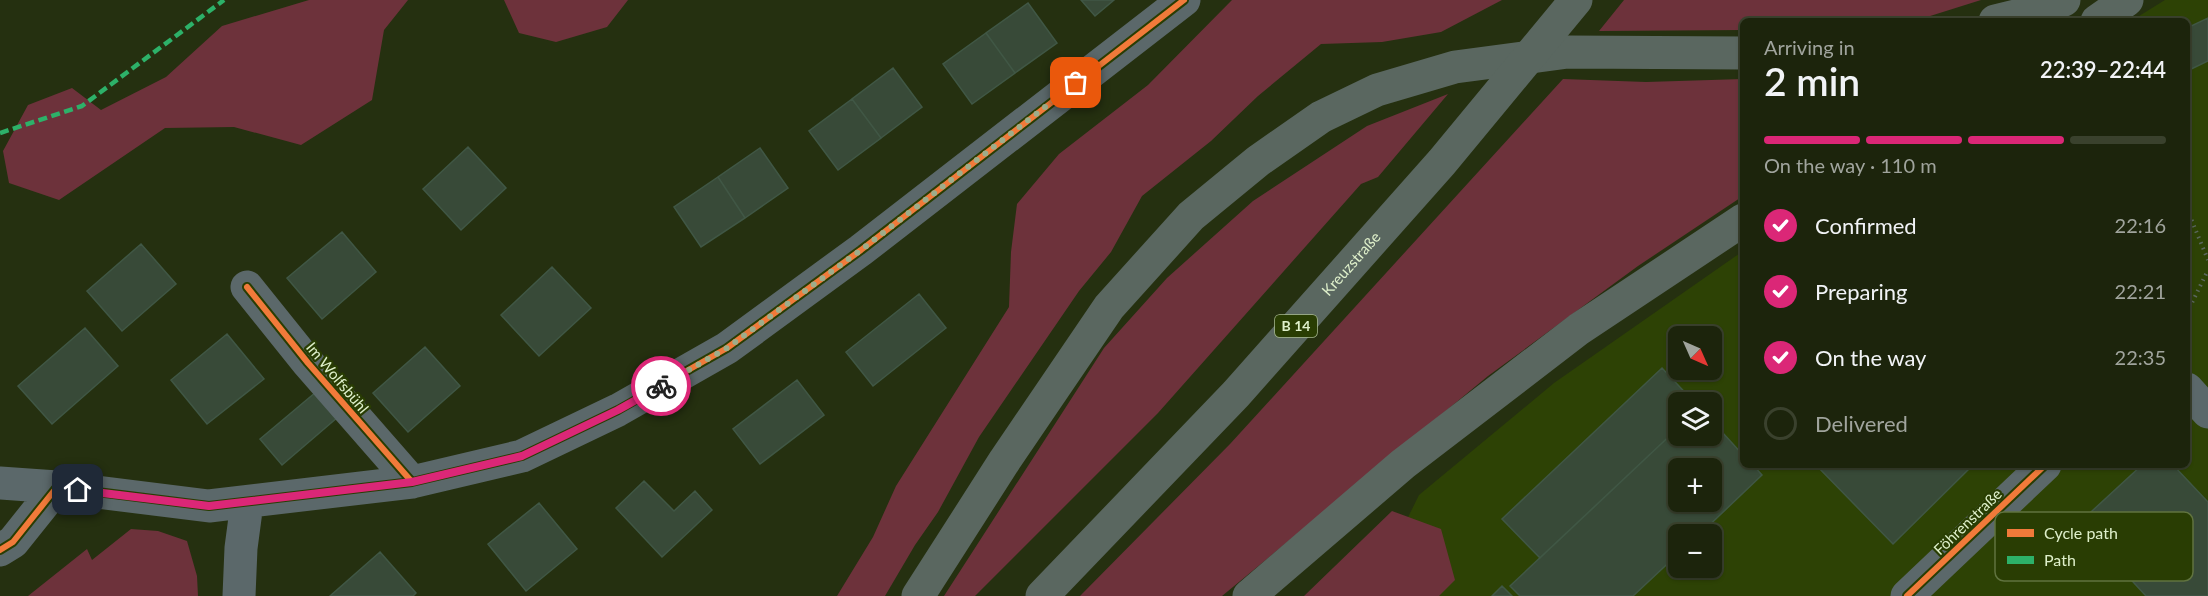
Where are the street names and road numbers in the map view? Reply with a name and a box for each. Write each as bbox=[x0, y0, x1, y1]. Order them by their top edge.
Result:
street label: Kreuzstraße bbox=[1318, 228, 1384, 299]
road number: B 14 bbox=[1275, 315, 1317, 337]
street label: Im Wolfsbühl bbox=[303, 338, 373, 417]
street label: Föhrenstraße bbox=[1930, 484, 2005, 558]

